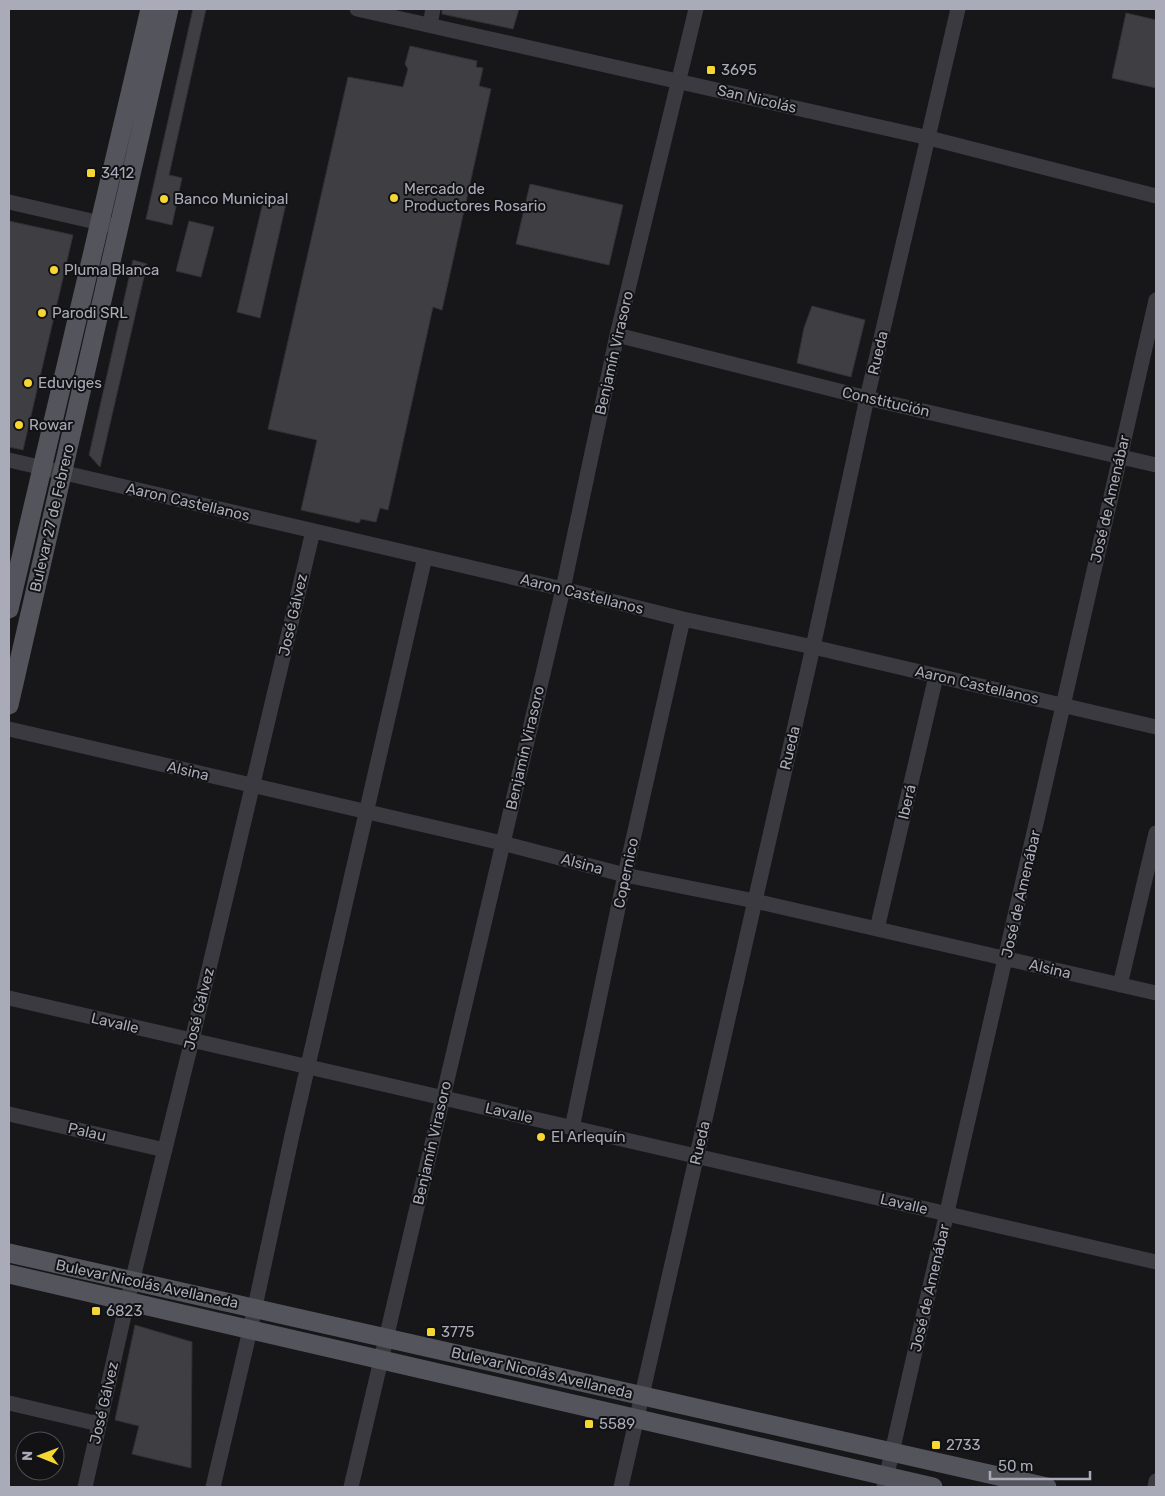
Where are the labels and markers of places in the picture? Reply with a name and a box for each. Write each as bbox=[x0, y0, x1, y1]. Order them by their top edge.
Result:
place label: 3695 bbox=[721, 61, 757, 79]
marker: 3695 bbox=[705, 64, 717, 76]
place label: 3412 bbox=[101, 164, 134, 182]
marker: 3412 bbox=[85, 167, 97, 179]
place label: Mercado de Productores Rosario bbox=[404, 180, 546, 215]
place label: Banco Municipal bbox=[174, 190, 288, 208]
marker: Mercado de Productores Rosario bbox=[388, 192, 400, 204]
marker: Banco Municipal bbox=[158, 193, 170, 205]
place label: Pluma Blanca bbox=[64, 261, 159, 279]
marker: Pluma Blanca bbox=[48, 264, 60, 276]
place label: Parodi SRL bbox=[52, 304, 128, 322]
marker: Parodi SRL bbox=[36, 307, 48, 319]
place label: Eduviges bbox=[38, 374, 102, 392]
marker: Eduviges bbox=[22, 377, 34, 389]
place label: Rowar bbox=[29, 416, 73, 434]
marker: Rowar bbox=[13, 419, 25, 431]
place label: El Arlequín bbox=[551, 1128, 626, 1146]
marker: El Arlequín bbox=[535, 1131, 547, 1143]
place label: 6823 bbox=[106, 1302, 142, 1320]
marker: 6823 bbox=[90, 1305, 102, 1317]
place label: 3775 bbox=[441, 1323, 474, 1341]
marker: 3775 bbox=[425, 1326, 437, 1338]
place label: 5589 bbox=[599, 1415, 635, 1433]
marker: 5589 bbox=[583, 1418, 595, 1430]
place label: 2733 bbox=[946, 1436, 981, 1454]
marker: 2733 bbox=[930, 1439, 942, 1451]

